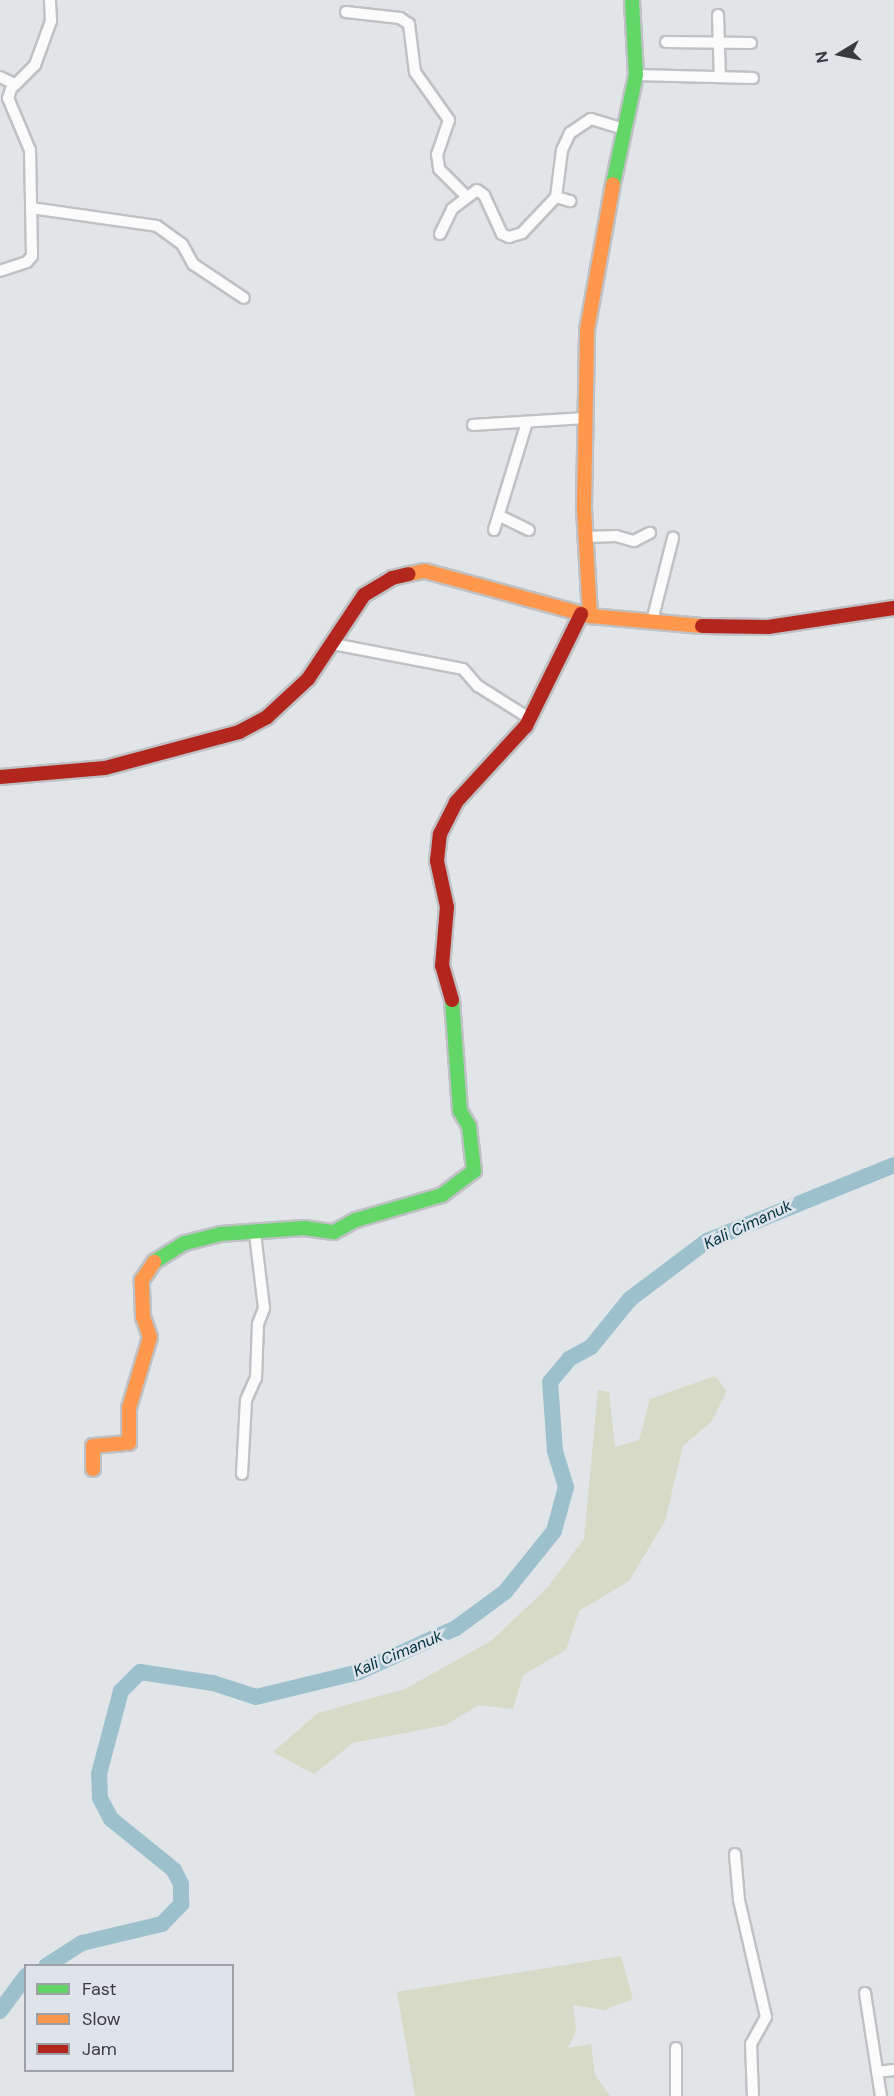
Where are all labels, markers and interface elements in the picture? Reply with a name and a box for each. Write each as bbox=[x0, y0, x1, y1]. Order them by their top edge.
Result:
north arrow bbox=[810, 24, 870, 84]
text: N bbox=[810, 50, 833, 65]
water label: Kali Cimanuk bbox=[701, 1196, 795, 1254]
water label: Kali Cimanuk bbox=[351, 1627, 445, 1681]
legend bbox=[24, 1964, 234, 2072]
text: Fast bbox=[82, 1977, 117, 2001]
text: Slow bbox=[82, 2007, 121, 2031]
text: Jam bbox=[82, 2037, 117, 2061]

